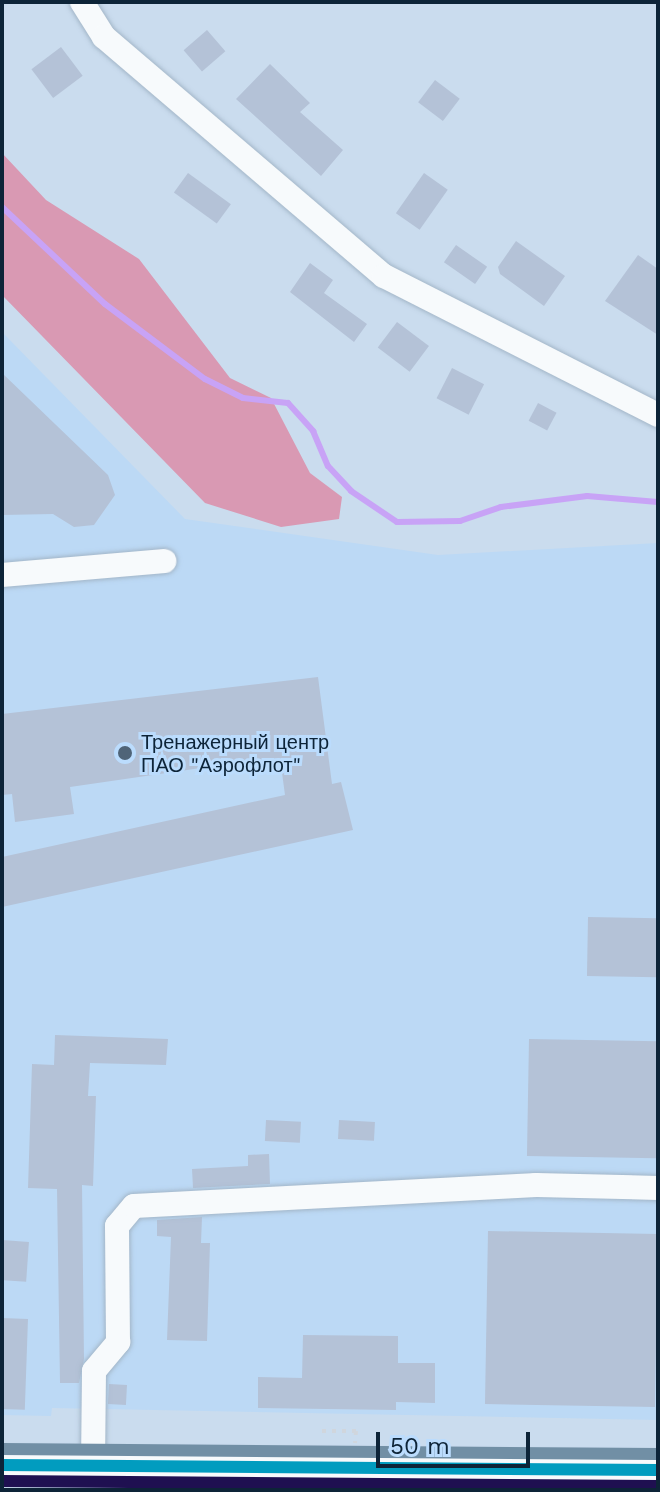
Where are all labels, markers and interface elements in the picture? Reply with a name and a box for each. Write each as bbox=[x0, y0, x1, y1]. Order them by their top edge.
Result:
place label: Тренажерный центр ПАО "Аэрофлот" bbox=[141, 730, 329, 777]
marker: Тренажерный центр ПАО "Аэрофлот" bbox=[116, 744, 134, 762]
scale bar bbox=[380, 1416, 534, 1466]
text: 50 m bbox=[390, 1432, 450, 1460]

